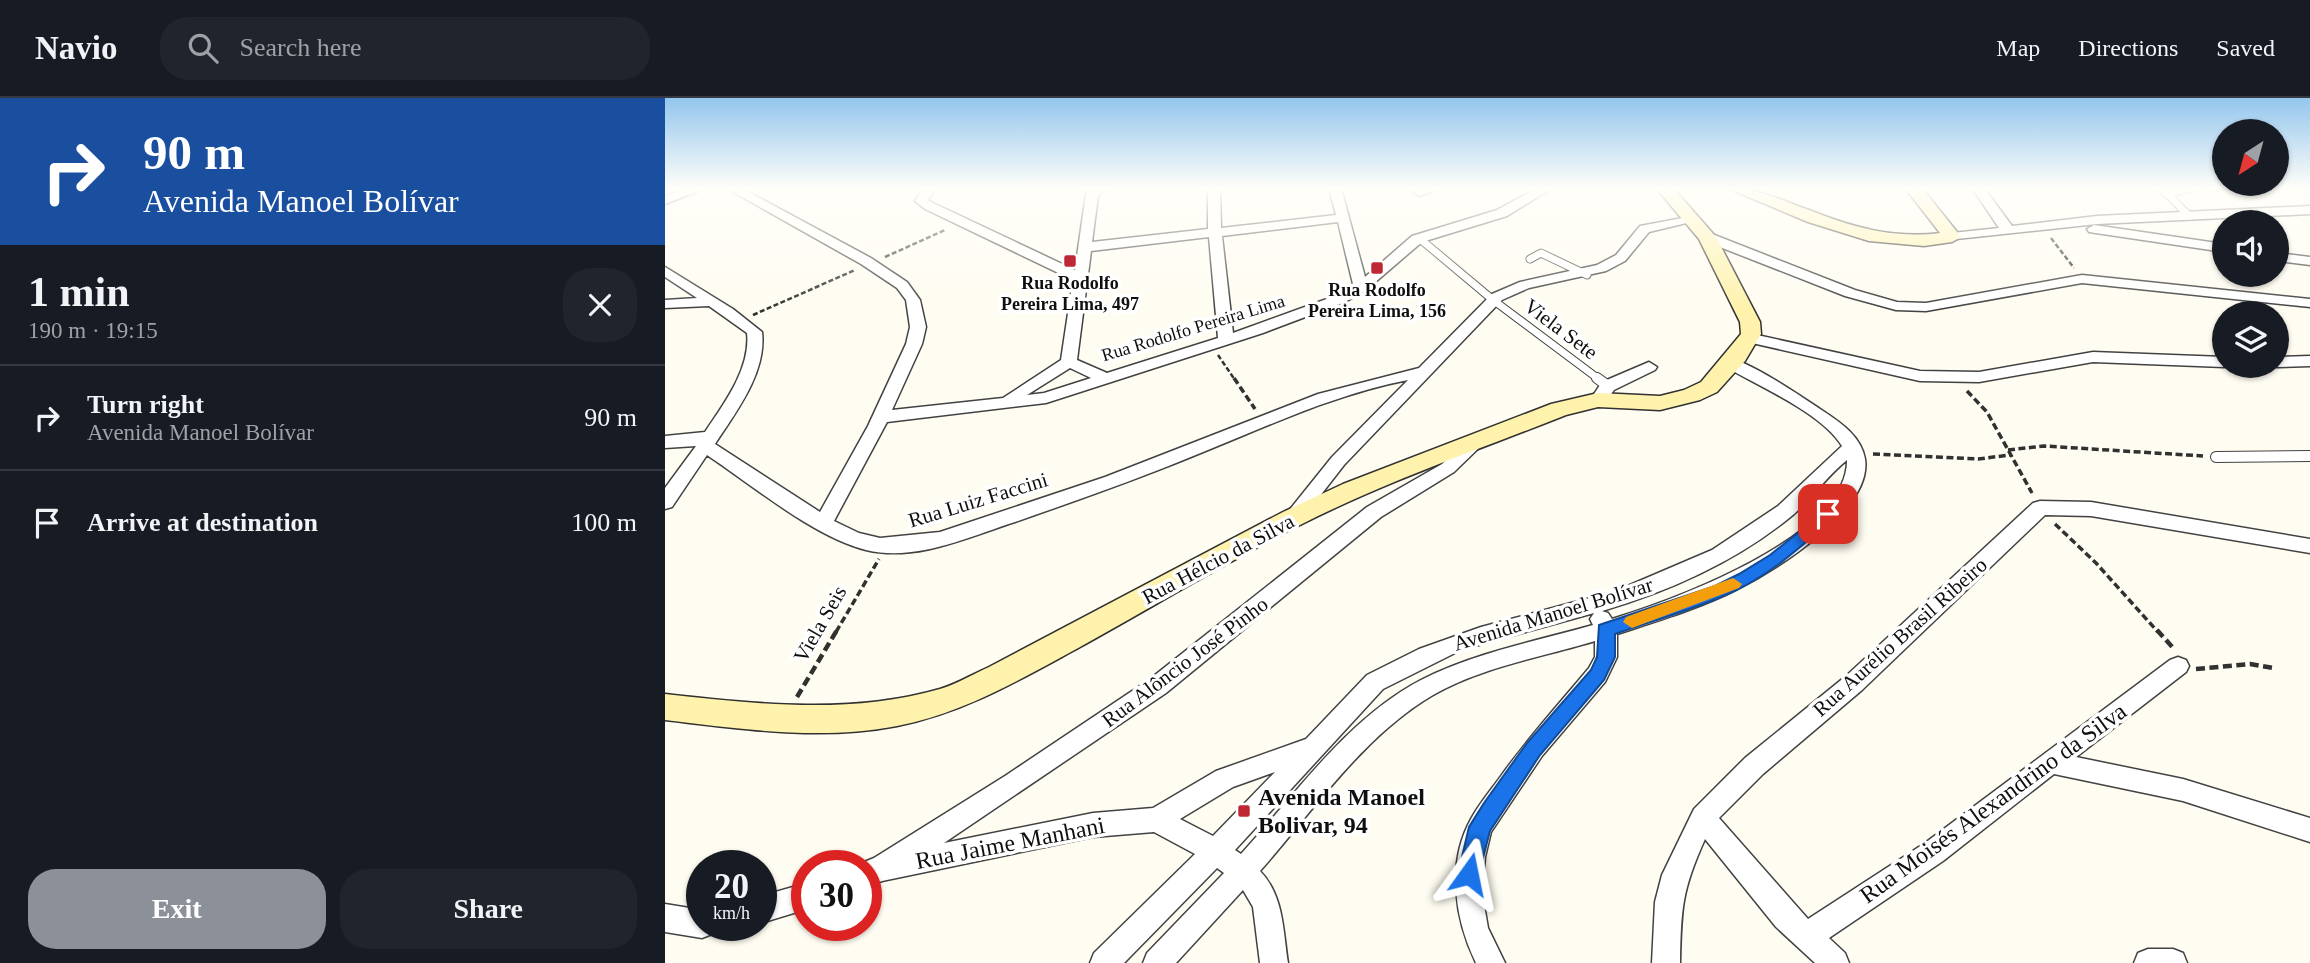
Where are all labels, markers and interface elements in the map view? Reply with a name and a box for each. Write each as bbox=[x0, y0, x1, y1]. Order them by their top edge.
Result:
search box bbox=[160, 17, 650, 80]
icon: search bbox=[184, 29, 222, 67]
text: Navio bbox=[35, 30, 118, 66]
text: Search here bbox=[240, 33, 361, 62]
text: Map bbox=[1996, 35, 2040, 61]
text: Directions bbox=[2078, 35, 2178, 61]
text: Saved bbox=[2216, 35, 2275, 61]
north arrow bbox=[2212, 119, 2289, 196]
map controls bbox=[2212, 119, 2289, 378]
text: 90 m bbox=[143, 125, 245, 180]
icon: right bbox=[28, 126, 119, 217]
text: Avenida Manoel Bolívar bbox=[143, 183, 459, 219]
button: sound bbox=[2212, 210, 2289, 287]
marker: Rua Rodolfo Pereira Lima, 497 bbox=[1062, 253, 1078, 269]
marker: Rua Rodolfo Pereira Lima, 156 bbox=[1369, 260, 1385, 276]
button: close bbox=[563, 268, 637, 342]
text: 1 min bbox=[28, 269, 130, 315]
place label: Rua Rodolfo Pereira Lima, 497 bbox=[1001, 273, 1139, 314]
place label: Rua Rodolfo Pereira Lima, 156 bbox=[1308, 280, 1446, 321]
street label: Rua Rodolfo Pereira Lima bbox=[1099, 291, 1287, 365]
street label: Viela Sete bbox=[1520, 294, 1602, 364]
button: layers bbox=[2212, 301, 2289, 378]
text: 190 m · 19:15 bbox=[28, 318, 158, 343]
text: Turn right bbox=[87, 390, 204, 419]
icon: right bbox=[28, 399, 66, 437]
text: 90 m bbox=[584, 403, 637, 432]
text: Avenida Manoel Bolívar bbox=[87, 420, 314, 445]
street label: Rua Luiz Faccini bbox=[905, 467, 1051, 533]
pin bbox=[1798, 484, 1858, 544]
icon: arrive bbox=[1809, 495, 1847, 533]
icon: arrive bbox=[28, 504, 66, 542]
text: Arrive at destination bbox=[87, 508, 318, 537]
text: 100 m bbox=[571, 508, 637, 537]
street label: Rua Hélcio da Silva bbox=[1138, 509, 1299, 609]
street label: Rua Aurélio Brasil Ribeiro bbox=[1808, 553, 1992, 721]
street label: Avenida Manoel Bolívar bbox=[1450, 572, 1656, 656]
street label: Viela Seis bbox=[788, 581, 852, 667]
street label: Rua Alôncio José Pinho bbox=[1097, 592, 1273, 732]
street label: Rua Moisés Alexandrino da Silva bbox=[1855, 697, 2131, 908]
place label: Avenida Manoel Bolivar, 94 bbox=[1258, 784, 1425, 838]
marker: Avenida Manoel Bolivar, 94 bbox=[1236, 803, 1252, 819]
street label: Rua Jaime Manhani bbox=[913, 812, 1107, 874]
position arrow bbox=[1432, 837, 1506, 911]
speed limit sign: 30 bbox=[791, 850, 882, 941]
text: 20 bbox=[714, 867, 749, 906]
button: Exit bbox=[28, 869, 326, 949]
button: Share bbox=[340, 869, 637, 949]
text: km/h bbox=[713, 903, 750, 923]

